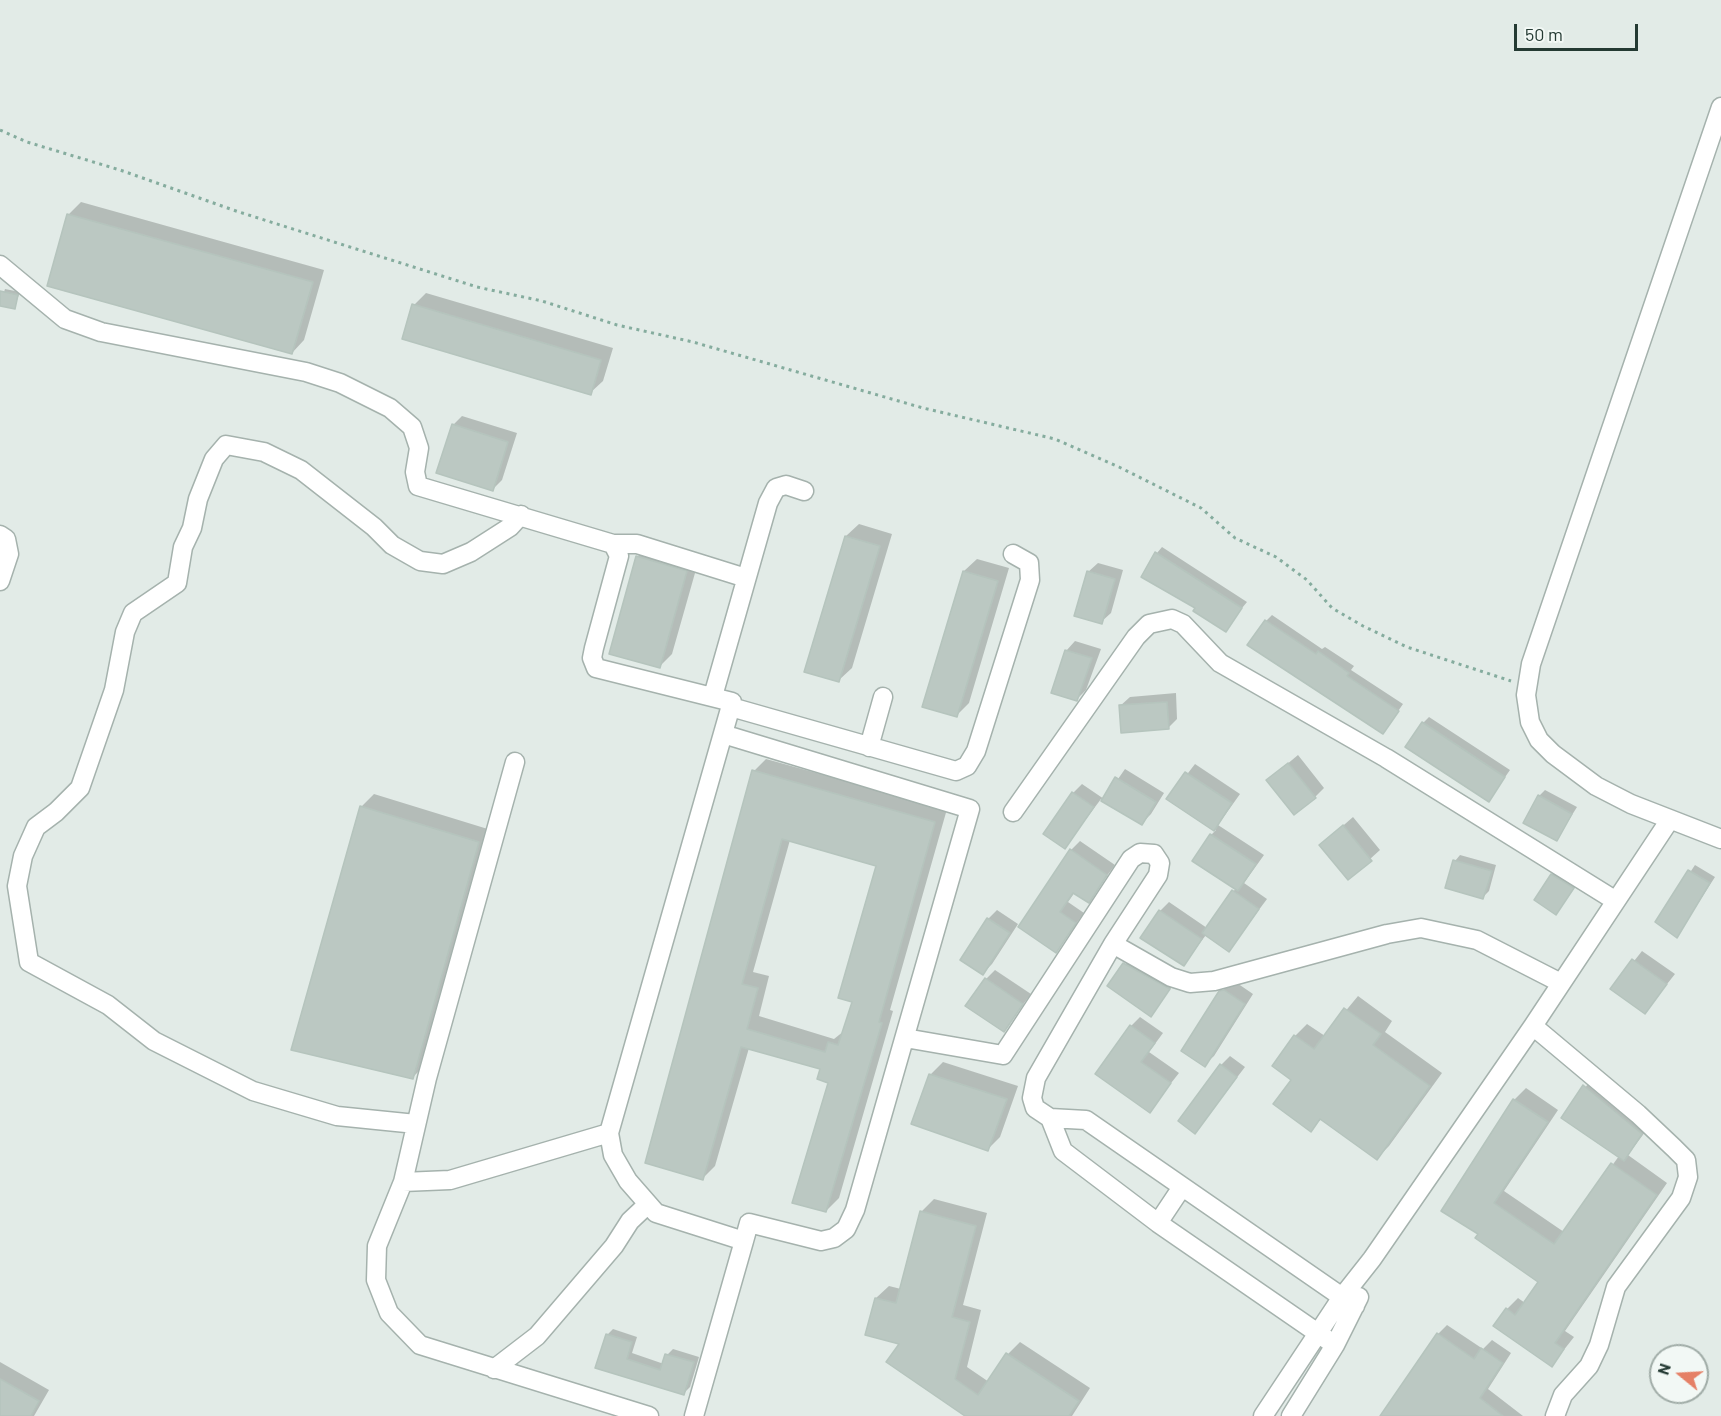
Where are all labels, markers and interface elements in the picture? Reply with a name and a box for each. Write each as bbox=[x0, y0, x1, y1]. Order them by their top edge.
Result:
scale bar bbox=[1517, 12, 1642, 50]
text: 50 m bbox=[1525, 23, 1563, 45]
north arrow bbox=[1649, 1344, 1709, 1404]
text: N bbox=[1653, 1361, 1674, 1377]

